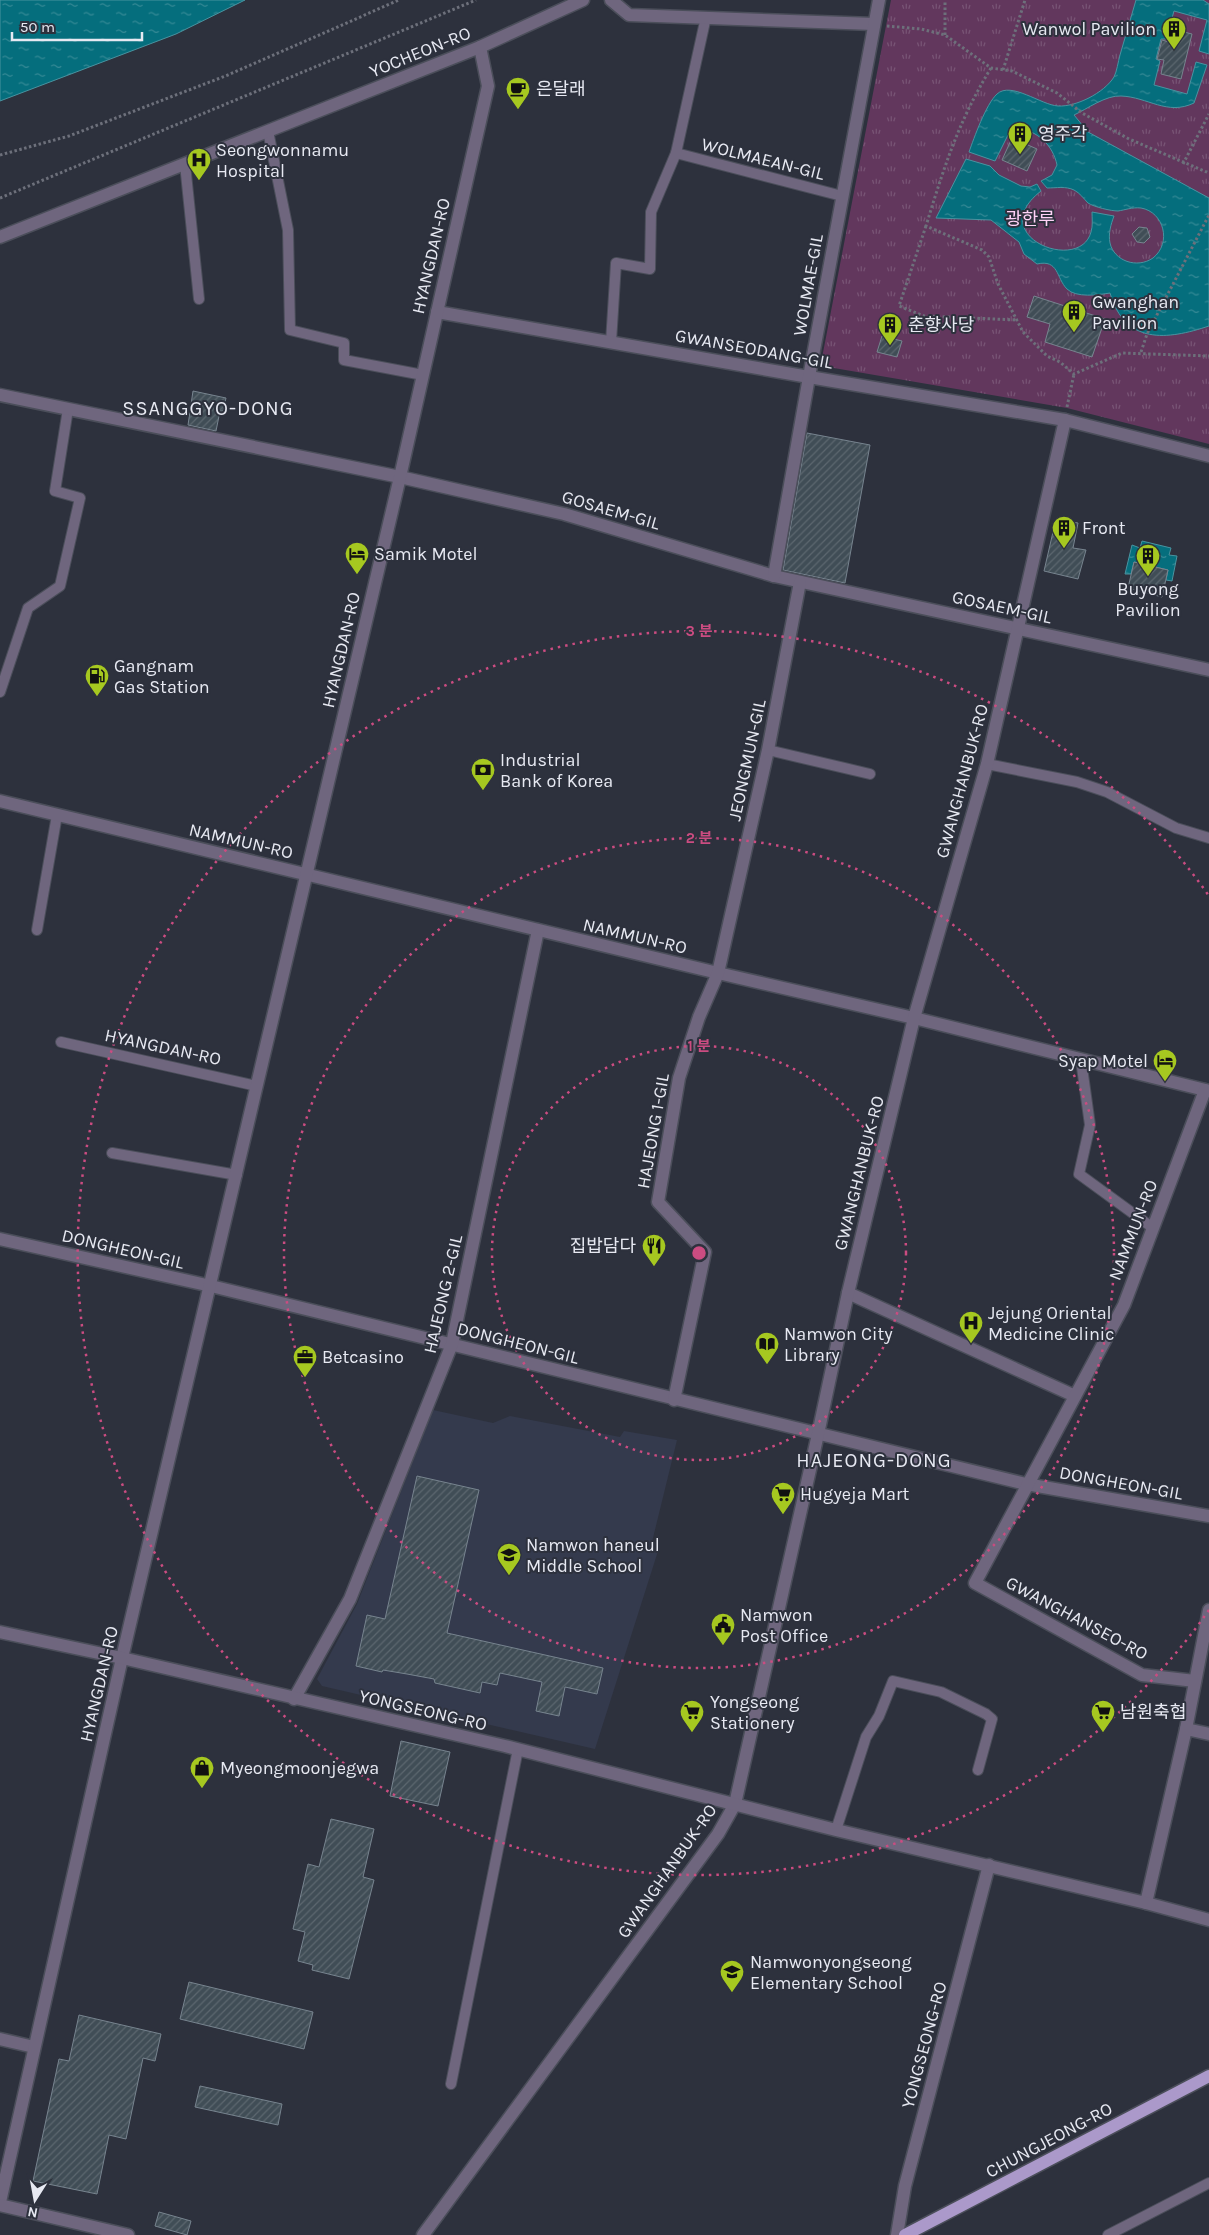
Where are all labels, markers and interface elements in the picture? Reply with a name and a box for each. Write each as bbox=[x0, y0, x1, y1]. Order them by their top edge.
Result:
scale bar bbox=[12, 10, 142, 42]
building icon: Wanwol Pavilion bbox=[1161, 16, 1187, 50]
text: 50 m bbox=[20, 18, 55, 36]
place label: Wanwol Pavilion bbox=[1022, 18, 1156, 40]
street label: YOCHEON-RO bbox=[366, 22, 474, 82]
cafe icon: 은달래 bbox=[505, 76, 531, 110]
place label: 은달래 bbox=[536, 78, 586, 100]
building icon: 영주각 bbox=[1007, 121, 1033, 155]
place label: 영주각 bbox=[1038, 123, 1088, 145]
street label: WOLMAEAN-GIL bbox=[699, 133, 827, 185]
place label: Seongwonnamu Hospital bbox=[216, 139, 349, 182]
hospital icon: Seongwonnamu Hospital bbox=[186, 147, 212, 181]
street label: HYANGDAN-RO bbox=[407, 196, 455, 316]
park label: 광한루 bbox=[1005, 208, 1055, 230]
street label: WOLMAE-GIL bbox=[788, 232, 828, 338]
place label: Gwanghan Pavilion bbox=[1092, 291, 1179, 334]
building icon: Gwanghan Pavilion bbox=[1061, 299, 1087, 333]
building icon: 춘향사당 bbox=[877, 312, 903, 346]
place label: 춘향사당 bbox=[908, 314, 974, 336]
street label: GWANSEODANG-GIL bbox=[673, 324, 835, 374]
district label: SSANGGYO-DONG bbox=[122, 397, 294, 420]
street label: GOSAEM-GIL bbox=[559, 485, 663, 535]
building icon: Front bbox=[1051, 515, 1077, 549]
place label: Front bbox=[1082, 517, 1126, 539]
hotel icon: Samik Motel bbox=[344, 541, 370, 575]
place label: Samik Motel bbox=[374, 543, 478, 565]
building icon: Buyong Pavilion bbox=[1135, 543, 1161, 577]
place label: Buyong Pavilion bbox=[1115, 578, 1181, 621]
street label: GOSAEM-GIL bbox=[950, 586, 1054, 628]
street label: HYANGDAN-RO bbox=[317, 590, 365, 710]
text: 3 분 bbox=[686, 622, 713, 640]
place label: Gangnam Gas Station bbox=[114, 655, 210, 698]
fuel station icon: Gangnam Gas Station bbox=[84, 663, 110, 697]
street label: JEONGMUN-GIL bbox=[723, 697, 771, 823]
street label: GWANGHANBUK-RO bbox=[931, 701, 993, 861]
place label: Industrial Bank of Korea bbox=[500, 749, 613, 792]
bank icon: Industrial Bank of Korea bbox=[470, 757, 496, 791]
street label: NAMMUN-RO bbox=[187, 818, 295, 864]
text: 2 분 bbox=[686, 829, 713, 847]
street label: NAMMUN-RO bbox=[581, 913, 689, 959]
street label: HYANGDAN-RO bbox=[103, 1024, 223, 1070]
text: 1 분 bbox=[688, 1037, 711, 1055]
hotel icon: Syap Motel bbox=[1152, 1048, 1178, 1082]
place label: Syap Motel bbox=[1058, 1050, 1148, 1072]
street label: HAJEONG 1-GIL bbox=[632, 1071, 674, 1190]
street label: GWANGHANBUK-RO bbox=[829, 1093, 889, 1253]
street label: NAMMUN-RO bbox=[1104, 1177, 1162, 1283]
street label: DONGHEON-GIL bbox=[60, 1224, 187, 1274]
street label: HAJEONG 2-GIL bbox=[419, 1232, 467, 1356]
restaurant icon: 집밥담다 bbox=[641, 1233, 667, 1267]
place label: 집밥담다 bbox=[570, 1235, 636, 1257]
centre of rings bbox=[690, 1244, 708, 1262]
place label: Jejung Oriental Medicine Clinic bbox=[988, 1302, 1115, 1345]
hospital icon: Jejung Oriental Medicine Clinic bbox=[958, 1310, 984, 1344]
street label: DONGHEON-GIL bbox=[455, 1317, 582, 1369]
place label: Namwon City Library bbox=[784, 1323, 893, 1366]
library icon: Namwon City Library bbox=[754, 1331, 780, 1365]
office icon: Betcasino bbox=[292, 1344, 318, 1378]
place label: Betcasino bbox=[322, 1346, 404, 1368]
district label: HAJEONG-DONG bbox=[796, 1449, 952, 1472]
street label: DONGHEON-GIL bbox=[1058, 1461, 1185, 1505]
supermarket icon: Hugyeja Mart bbox=[770, 1481, 796, 1515]
place label: Hugyeja Mart bbox=[800, 1483, 909, 1505]
place label: Namwon haneul Middle School bbox=[526, 1534, 660, 1577]
school or university icon: Namwon haneul Middle School bbox=[496, 1542, 522, 1576]
street label: GWANGHANSEO-RO bbox=[1002, 1571, 1152, 1665]
place label: Namwon Post Office bbox=[740, 1604, 828, 1647]
public building icon: Namwon Post Office bbox=[710, 1612, 736, 1646]
street label: HYANGDAN-RO bbox=[75, 1624, 123, 1744]
street label: YONGSEONG-RO bbox=[357, 1685, 489, 1735]
place label: Yongseong Stationery bbox=[710, 1691, 799, 1734]
supermarket icon: Yongseong Stationery bbox=[679, 1699, 705, 1733]
supermarket icon: 남원축협 bbox=[1090, 1699, 1116, 1733]
place label: 남원축협 bbox=[1120, 1701, 1186, 1723]
shop icon: Myeongmoonjegwa bbox=[189, 1755, 215, 1789]
place label: Myeongmoonjegwa bbox=[220, 1757, 379, 1779]
street label: GWANGHANBUK-RO bbox=[612, 1800, 722, 1942]
place label: Namwonyongseong Elementary School bbox=[750, 1951, 912, 1994]
school or university icon: Namwonyongseong Elementary School bbox=[719, 1959, 745, 1993]
street label: YONGSEONG-RO bbox=[896, 1979, 952, 2111]
street label: CHUNGJEONG-RO bbox=[982, 2097, 1116, 2183]
north arrow bbox=[10, 2175, 60, 2225]
text: N bbox=[26, 2203, 39, 2222]

